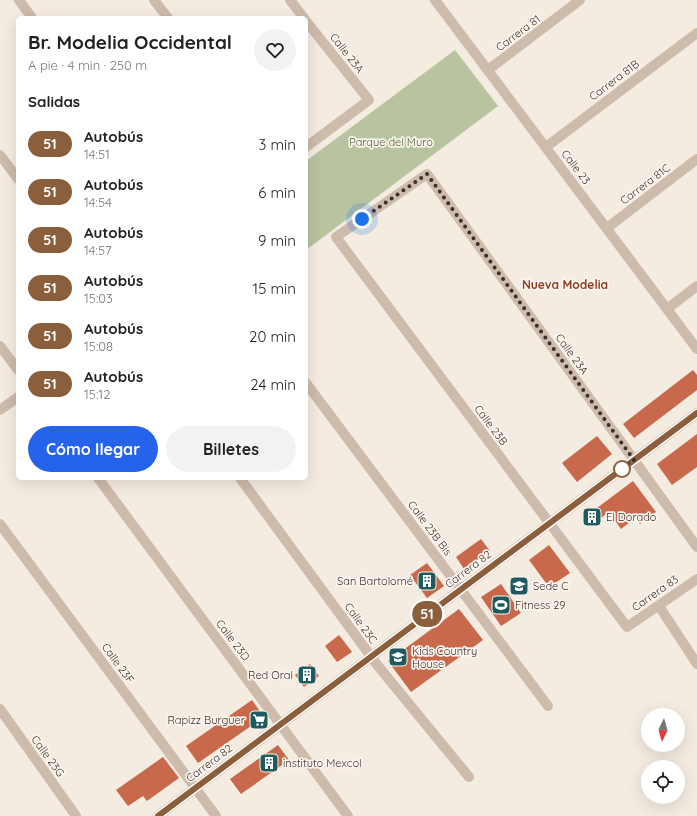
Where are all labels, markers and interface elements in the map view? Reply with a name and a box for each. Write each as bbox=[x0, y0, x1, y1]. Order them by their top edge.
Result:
street label: Carrera 81 bbox=[493, 12, 543, 54]
button: heart bbox=[254, 29, 296, 71]
text: Br. Modelia Occidental bbox=[28, 30, 232, 54]
street label: Calle 23A bbox=[327, 30, 367, 76]
text: A pie · 4 min · 250 m bbox=[28, 57, 147, 73]
street label: Carrera 81B bbox=[586, 57, 642, 103]
text: Salidas bbox=[28, 92, 80, 111]
text: Autobús bbox=[84, 127, 143, 146]
text: 51 bbox=[43, 135, 57, 153]
text: 3 min bbox=[258, 135, 296, 154]
park label: Parque del Muro bbox=[349, 135, 433, 149]
text: 14:51 bbox=[84, 146, 110, 162]
street label: Calle 23 bbox=[558, 147, 594, 187]
street label: Carrera 81C bbox=[617, 161, 673, 207]
text: Autobús bbox=[84, 175, 143, 194]
text: 51 bbox=[43, 183, 57, 201]
text: 6 min bbox=[258, 183, 296, 202]
text: 14:54 bbox=[84, 194, 112, 210]
your location bbox=[352, 209, 372, 229]
text: Autobús bbox=[84, 223, 143, 242]
text: 51 bbox=[43, 231, 57, 249]
text: 9 min bbox=[258, 231, 296, 250]
text: 14:57 bbox=[84, 242, 112, 258]
text: Autobús bbox=[84, 271, 143, 290]
district label: Nueva Modelia bbox=[522, 277, 608, 292]
text: 51 bbox=[43, 279, 57, 297]
text: 15 min bbox=[253, 279, 296, 298]
text: 15:03 bbox=[84, 290, 113, 306]
text: Autobús bbox=[84, 319, 143, 338]
text: 51 bbox=[43, 327, 57, 345]
text: 20 min bbox=[249, 327, 296, 346]
street label: Calle 23A bbox=[553, 331, 591, 377]
text: 15:08 bbox=[84, 338, 113, 354]
text: Autobús bbox=[84, 367, 143, 386]
text: 51 bbox=[43, 375, 57, 393]
text: 24 min bbox=[250, 375, 296, 394]
text: 15:12 bbox=[84, 386, 110, 402]
street label: Calle 23B bbox=[471, 402, 511, 448]
button: Cómo llegar bbox=[28, 426, 158, 472]
button: Billetes bbox=[166, 426, 296, 472]
unlabelled marker bbox=[613, 460, 631, 478]
street label: Calle 23B Bis bbox=[405, 498, 455, 558]
building icon: El Dorado bbox=[581, 506, 603, 528]
place label: El Dorado bbox=[606, 510, 657, 524]
street label: Carrera 82 bbox=[442, 547, 494, 591]
building icon: San Bartolomé bbox=[416, 570, 438, 592]
street label: Carrera 83 bbox=[629, 572, 681, 614]
place label: San Bartolomé bbox=[337, 574, 413, 588]
school or university icon: Sede C bbox=[508, 575, 530, 597]
place label: Sede C bbox=[533, 579, 568, 593]
sports icon: Fitness 29 bbox=[490, 594, 512, 616]
place label: Fitness 29 bbox=[515, 598, 565, 612]
street label: Calle 23C bbox=[342, 600, 380, 646]
line badge: 51 bbox=[409, 601, 445, 627]
text: 51 bbox=[420, 605, 434, 623]
street label: Calle 23D bbox=[213, 617, 253, 663]
street label: Calle 23F bbox=[99, 640, 137, 686]
place label: Kids Country House bbox=[412, 644, 477, 671]
school or university icon: Kids Country House bbox=[387, 646, 409, 668]
building icon: Red Oral bbox=[296, 664, 318, 686]
place label: Red Oral bbox=[248, 668, 293, 682]
north arrow bbox=[641, 708, 685, 752]
map controls bbox=[641, 708, 685, 804]
supermarket icon: Rapizz Burguer bbox=[248, 709, 270, 731]
place label: Rapizz Burguer bbox=[167, 713, 246, 727]
street label: Calle 23G bbox=[28, 733, 68, 779]
street label: Carrera 82 bbox=[183, 741, 235, 785]
building icon: instituto Mexcol bbox=[258, 752, 280, 774]
place label: instituto Mexcol bbox=[283, 756, 362, 770]
button: locate bbox=[641, 760, 685, 804]

